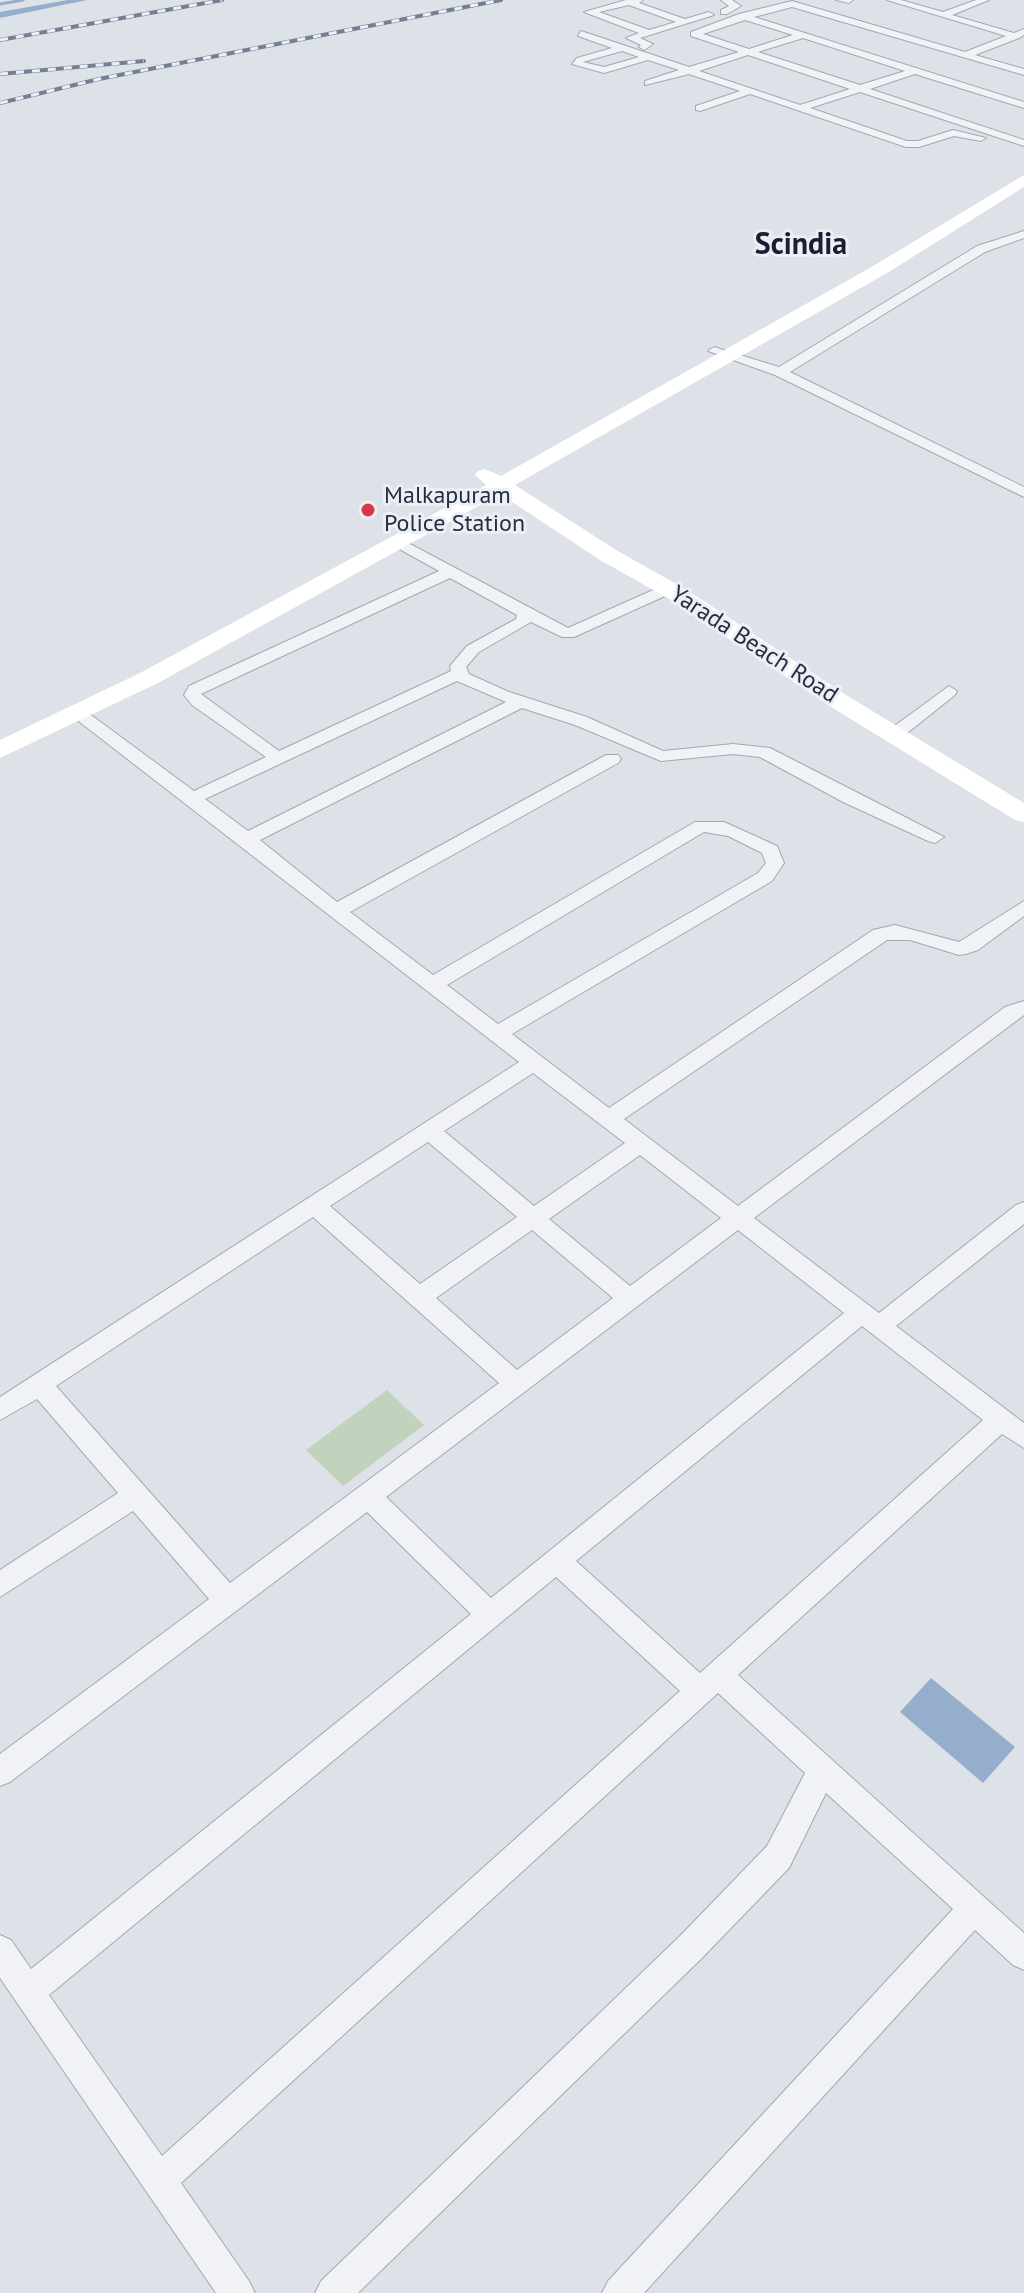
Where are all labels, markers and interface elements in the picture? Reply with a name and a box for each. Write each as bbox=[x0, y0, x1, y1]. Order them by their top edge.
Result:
district label: Scindia bbox=[755, 227, 847, 263]
place label: Malkapuram Police Station bbox=[384, 482, 525, 538]
marker: Malkapuram Police Station bbox=[359, 501, 377, 519]
street label: Yarada Beach Road bbox=[665, 580, 843, 710]

